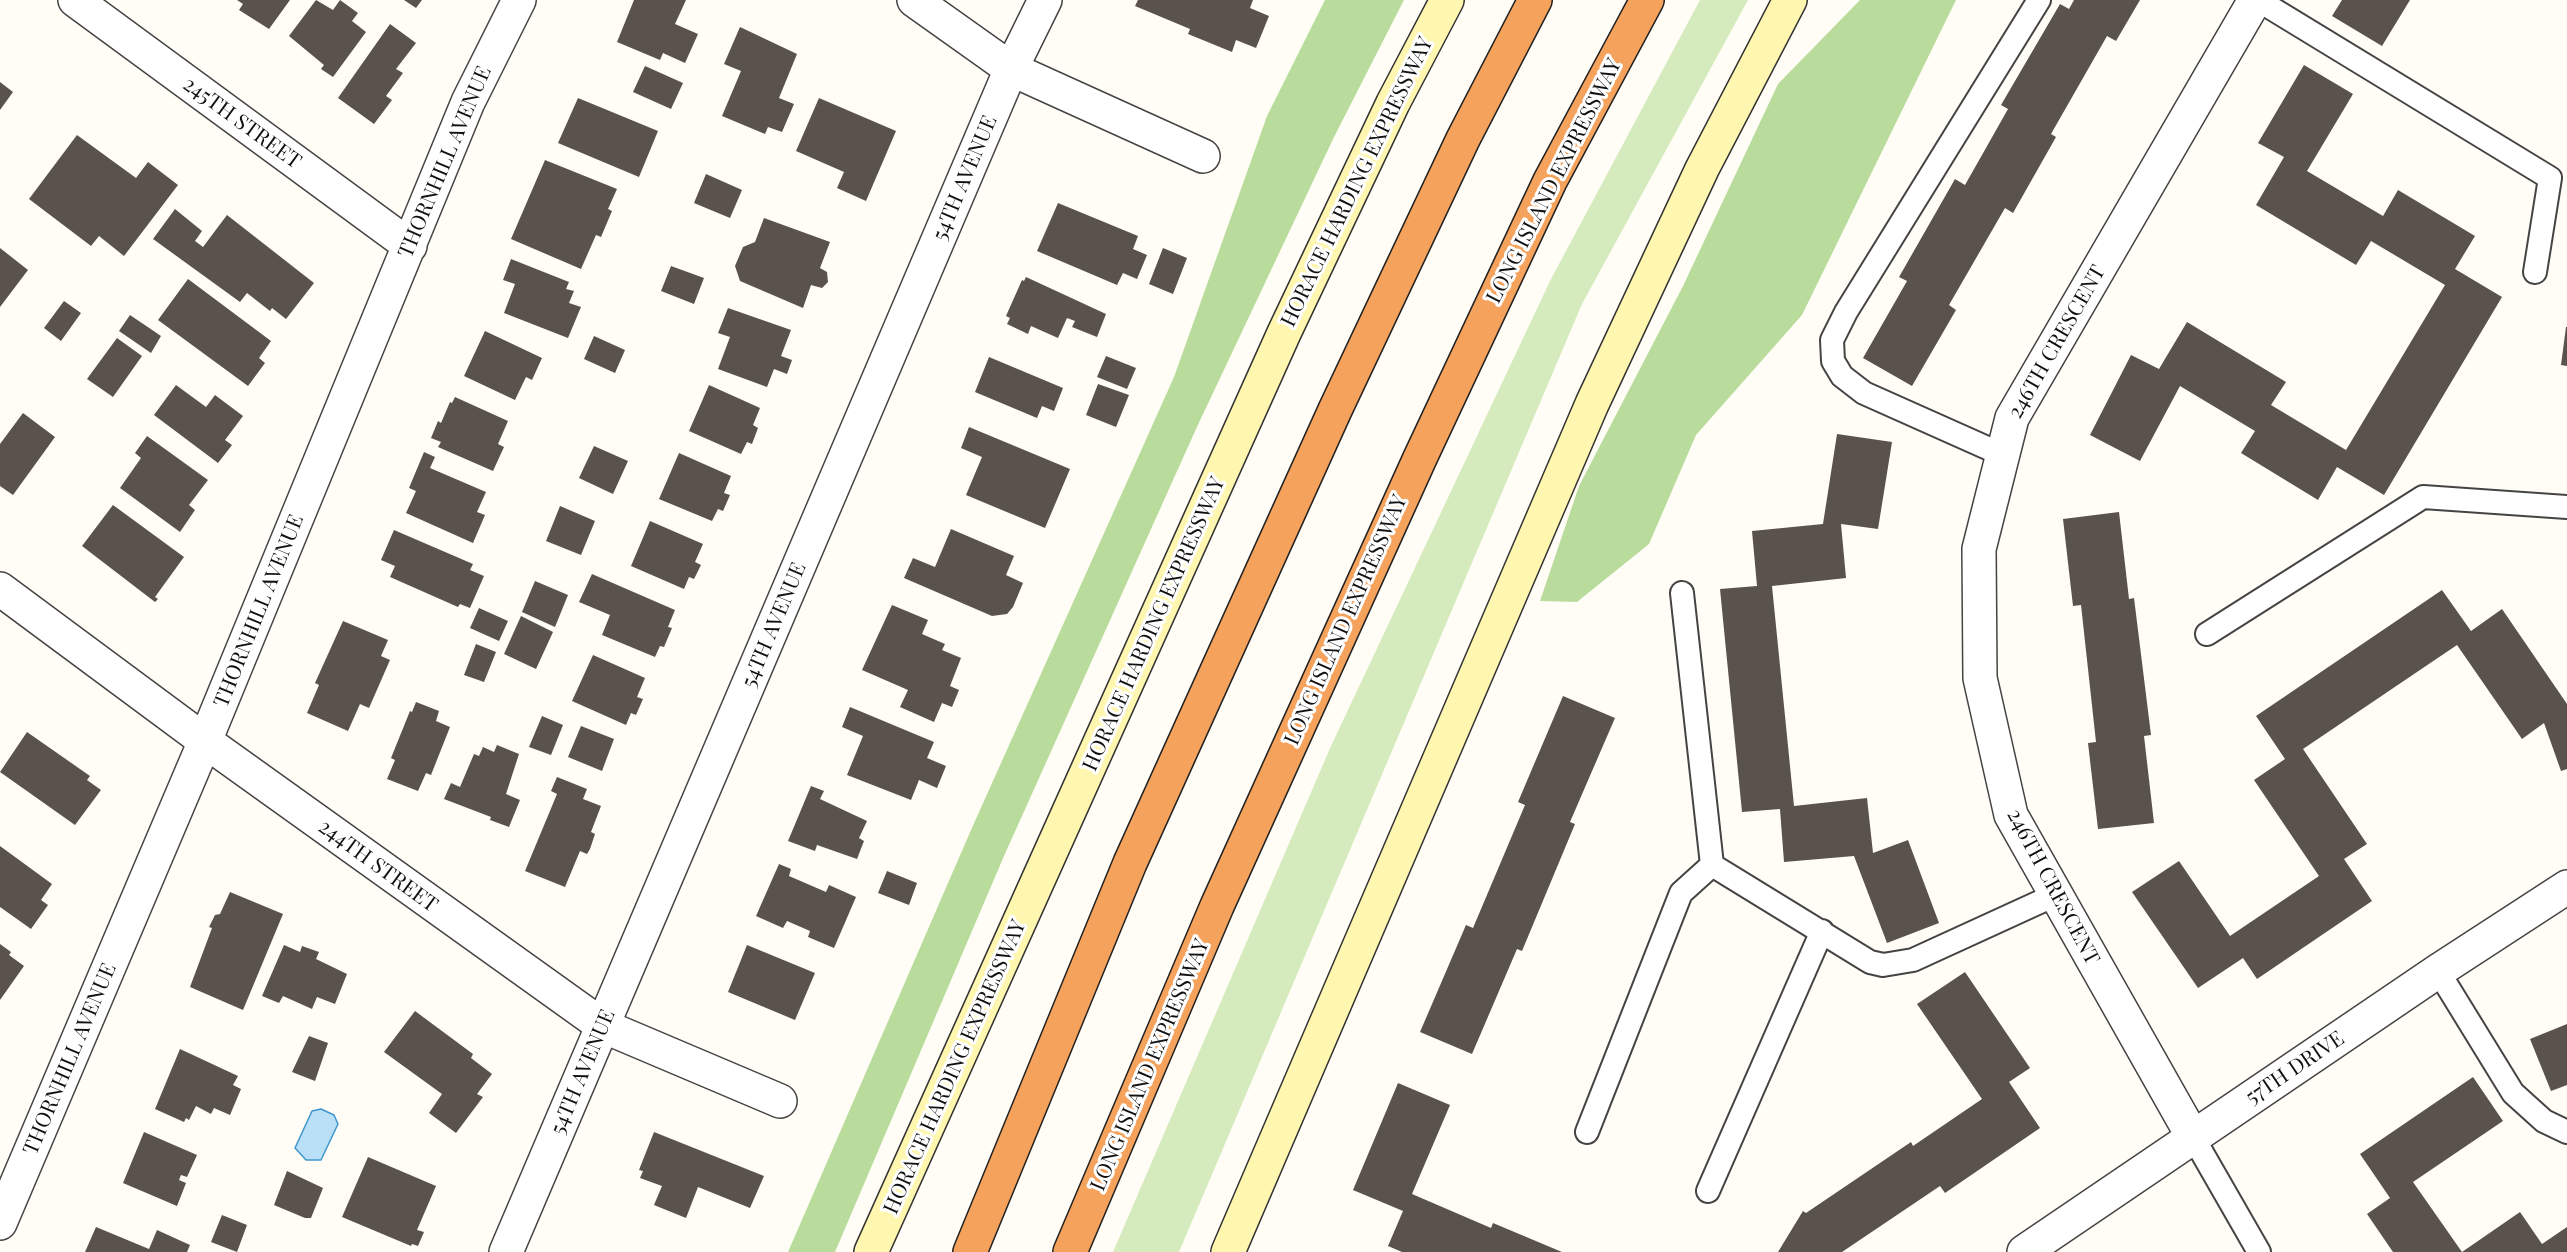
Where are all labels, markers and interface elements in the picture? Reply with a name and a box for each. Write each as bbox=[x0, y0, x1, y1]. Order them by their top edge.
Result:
street label: HORACE HARDING EXPRESSWAY bbox=[1276, 33, 1438, 331]
street label: LONG ISLAND EXPRESSWAY bbox=[1481, 54, 1627, 308]
street label: THORNHILL AVENUE bbox=[393, 62, 497, 262]
street label: 245TH STREET bbox=[178, 72, 306, 174]
street label: 54TH AVENUE bbox=[927, 112, 1003, 244]
street label: 246TH CRESCENT bbox=[2003, 261, 2111, 423]
street label: HORACE HARDING EXPRESSWAY bbox=[1078, 473, 1230, 775]
street label: LONG ISLAND EXPRESSWAY bbox=[1279, 491, 1413, 749]
street label: THORNHILL AVENUE bbox=[209, 511, 309, 711]
street label: 54TH AVENUE bbox=[736, 559, 812, 691]
street label: 246TH CRESCENT bbox=[2001, 805, 2105, 969]
street label: 244TH STREET bbox=[313, 814, 443, 918]
street label: HORACE HARDING EXPRESSWAY bbox=[879, 916, 1031, 1218]
street label: LONG ISLAND EXPRESSWAY bbox=[1085, 935, 1215, 1195]
street label: THORNHILL AVENUE bbox=[18, 959, 122, 1159]
street label: 54TH AVENUE bbox=[545, 1006, 621, 1138]
street label: 57TH DRIVE bbox=[2241, 1026, 2349, 1110]

